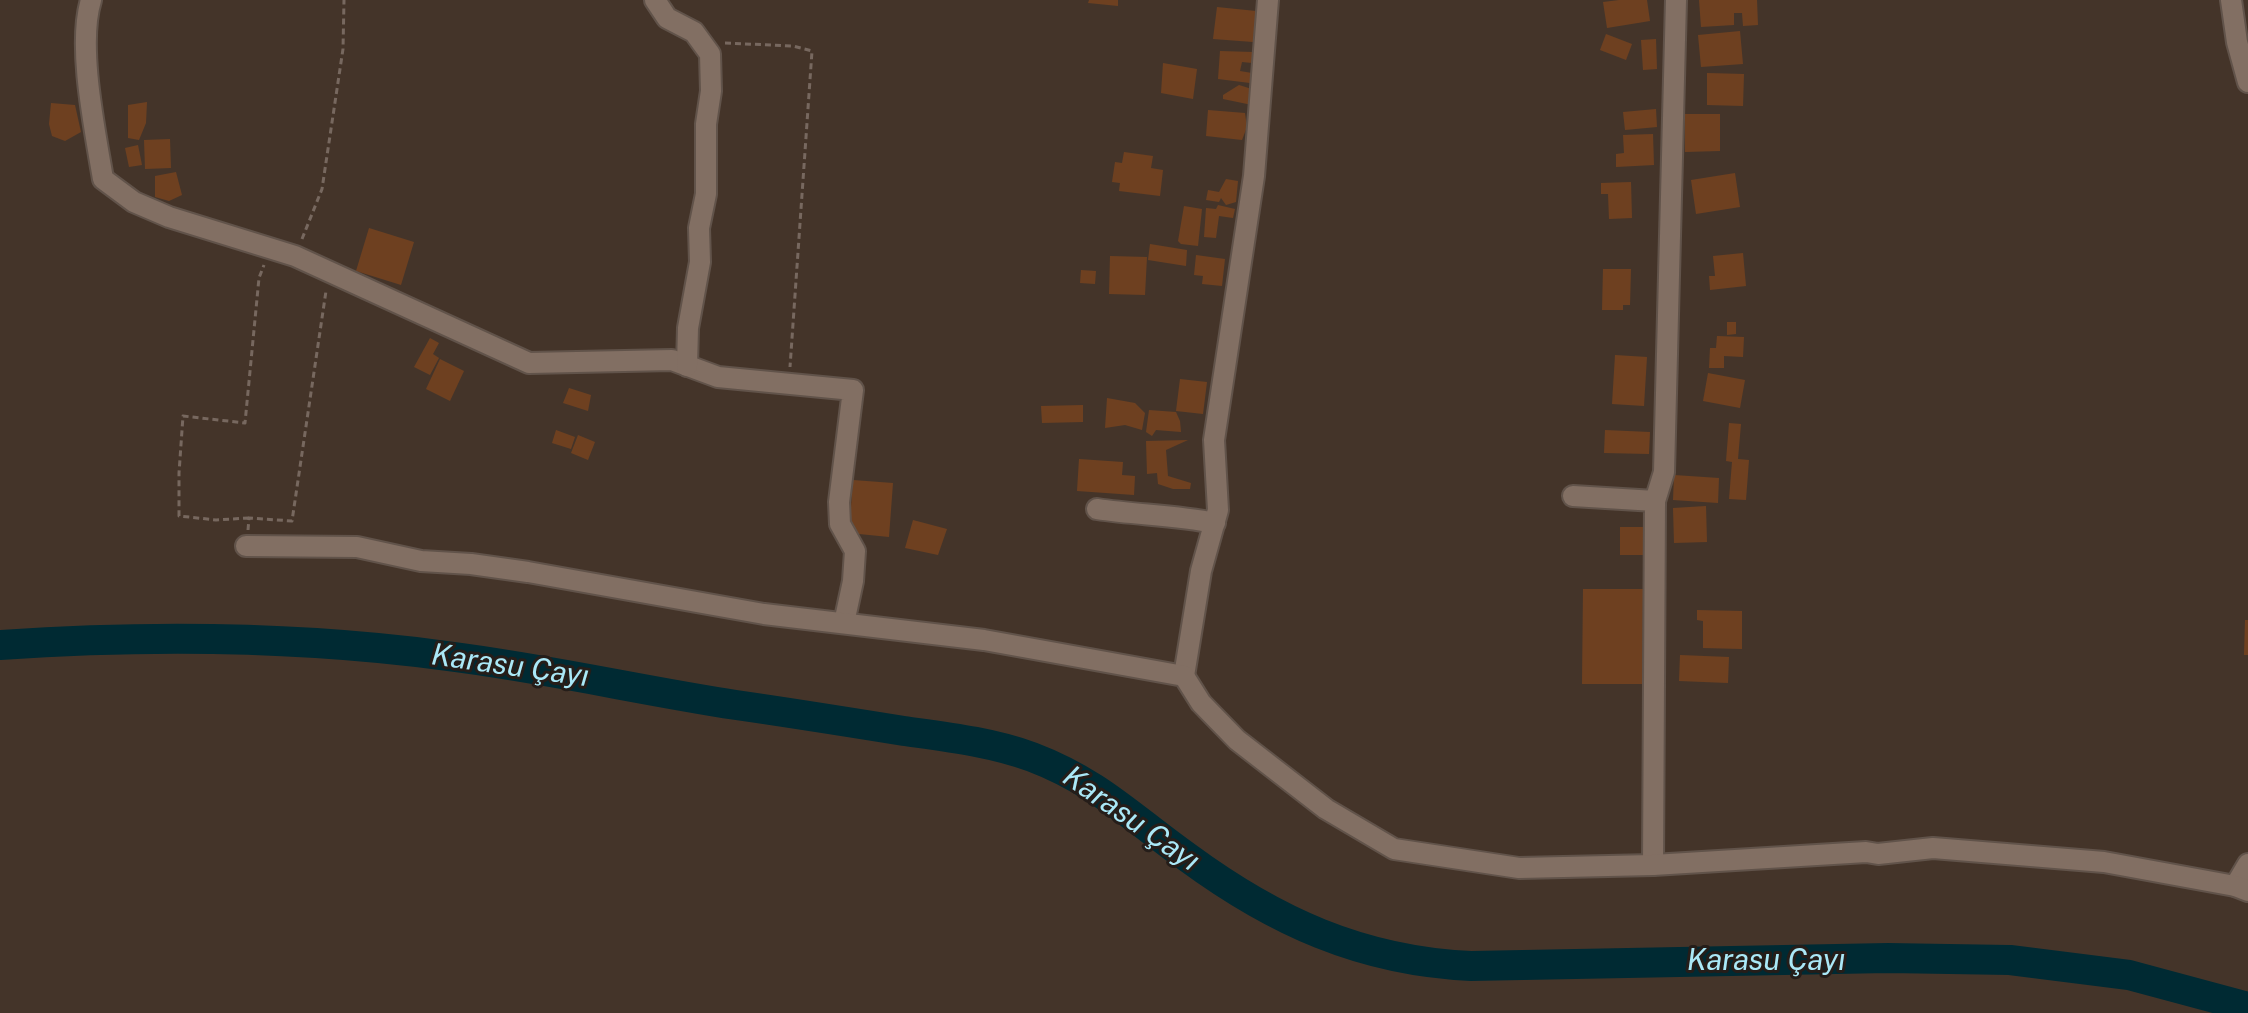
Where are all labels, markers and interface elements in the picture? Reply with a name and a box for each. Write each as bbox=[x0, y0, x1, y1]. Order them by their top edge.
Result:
water label: Karasu Çayı bbox=[429, 637, 591, 695]
water label: Karasu Çayı bbox=[1056, 759, 1206, 879]
water label: Karasu Çayı bbox=[1687, 943, 1845, 979]

